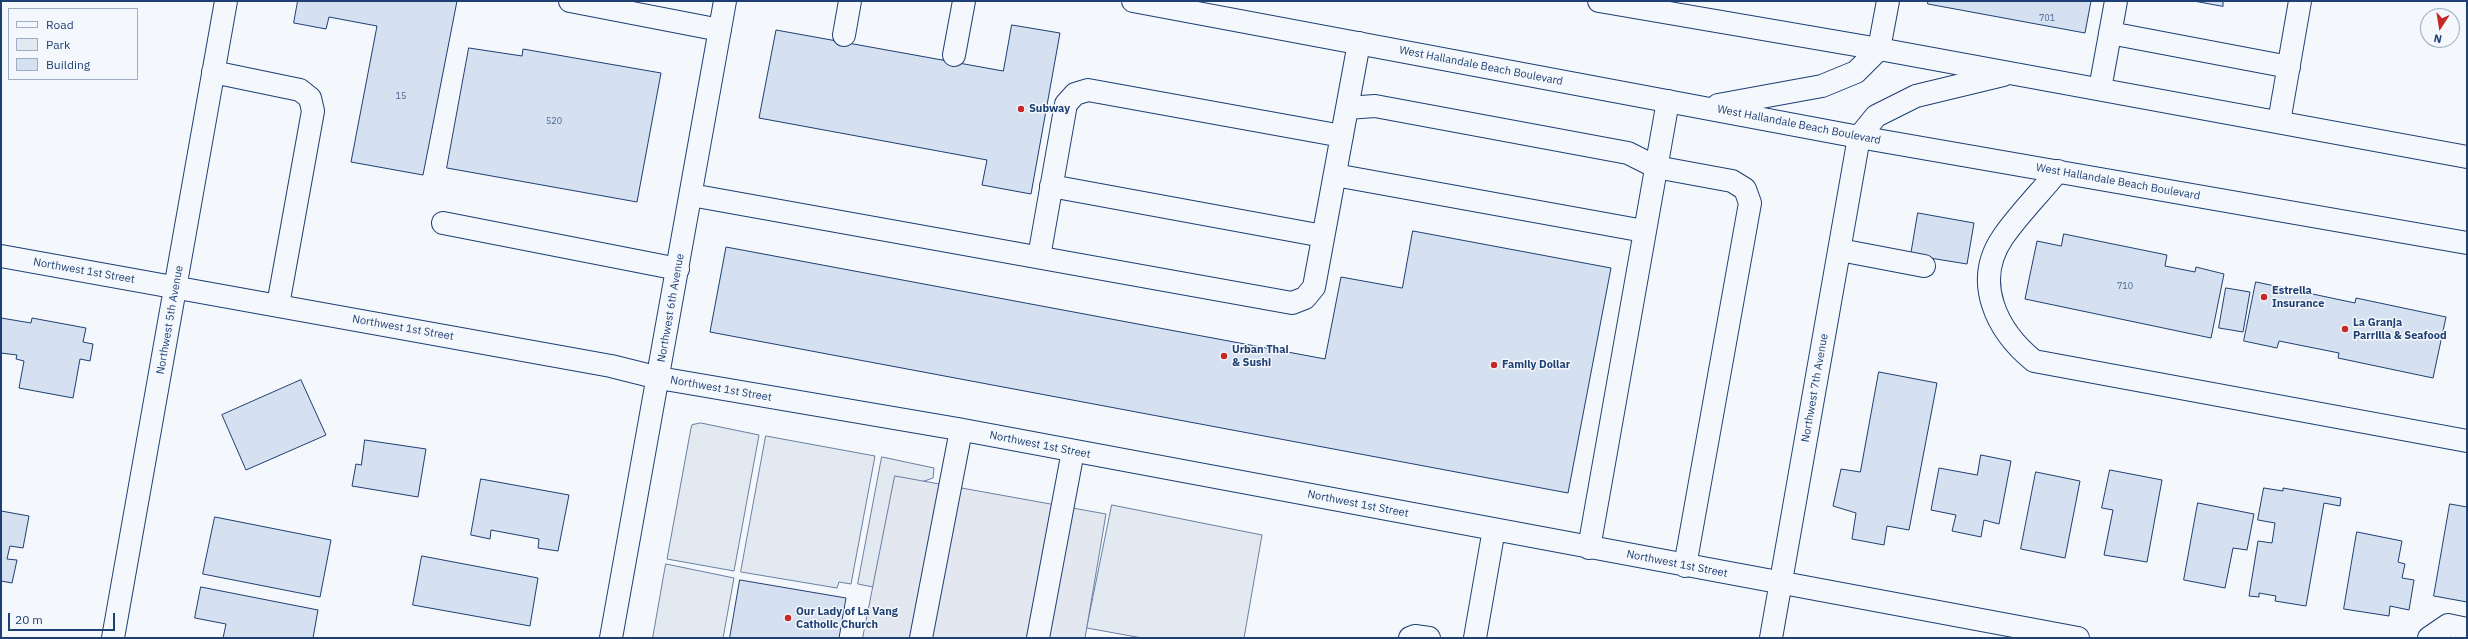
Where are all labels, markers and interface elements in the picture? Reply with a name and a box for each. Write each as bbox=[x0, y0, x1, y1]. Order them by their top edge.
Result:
legend bbox=[8, 8, 138, 80]
north arrow bbox=[2420, 8, 2460, 48]
house number: 701 bbox=[2039, 13, 2055, 23]
text: Road bbox=[46, 17, 74, 32]
text: N bbox=[2432, 31, 2443, 46]
text: Park bbox=[46, 37, 70, 52]
street label: West Hallandale Beach Boulevard bbox=[1398, 44, 1564, 88]
text: Building bbox=[46, 57, 90, 72]
house number: 15 bbox=[396, 91, 406, 101]
place label: Subway bbox=[1029, 102, 1070, 116]
street label: West Hallandale Beach Boulevard bbox=[1716, 103, 1882, 147]
marker: Subway bbox=[1016, 104, 1026, 114]
house number: 520 bbox=[546, 116, 562, 126]
street label: West Hallandale Beach Boulevard bbox=[2035, 161, 2201, 203]
street label: Northwest 6th Avenue bbox=[655, 253, 687, 363]
street label: Northwest 1st Street bbox=[32, 256, 136, 286]
street label: Northwest 5th Avenue bbox=[154, 265, 186, 375]
house number: 710 bbox=[2117, 281, 2133, 291]
place label: Estrella Insurance bbox=[2272, 284, 2324, 310]
marker: Estrella Insurance bbox=[2259, 292, 2269, 302]
street label: Northwest 1st Street bbox=[351, 313, 455, 343]
place label: La Granja Parrilla & Seafood bbox=[2353, 316, 2447, 342]
marker: La Granja Parrilla & Seafood bbox=[2340, 324, 2350, 334]
street label: Northwest 7th Avenue bbox=[1799, 333, 1831, 443]
place label: Urban Thai & Sushi bbox=[1232, 343, 1289, 369]
marker: Urban Thai & Sushi bbox=[1219, 351, 1229, 361]
place label: Family Dollar bbox=[1502, 358, 1570, 372]
marker: Family Dollar bbox=[1489, 360, 1499, 370]
street label: Northwest 1st Street bbox=[669, 374, 773, 404]
street label: Northwest 1st Street bbox=[988, 429, 1092, 461]
street label: Northwest 1st Street bbox=[1306, 488, 1410, 520]
street label: Northwest 1st Street bbox=[1625, 548, 1729, 580]
scale bar bbox=[10, 605, 117, 631]
place label: Our Lady of La Vang Catholic Church bbox=[796, 605, 898, 631]
text: 20 m bbox=[15, 612, 43, 627]
marker: Our Lady of La Vang Catholic Church bbox=[783, 613, 793, 623]

